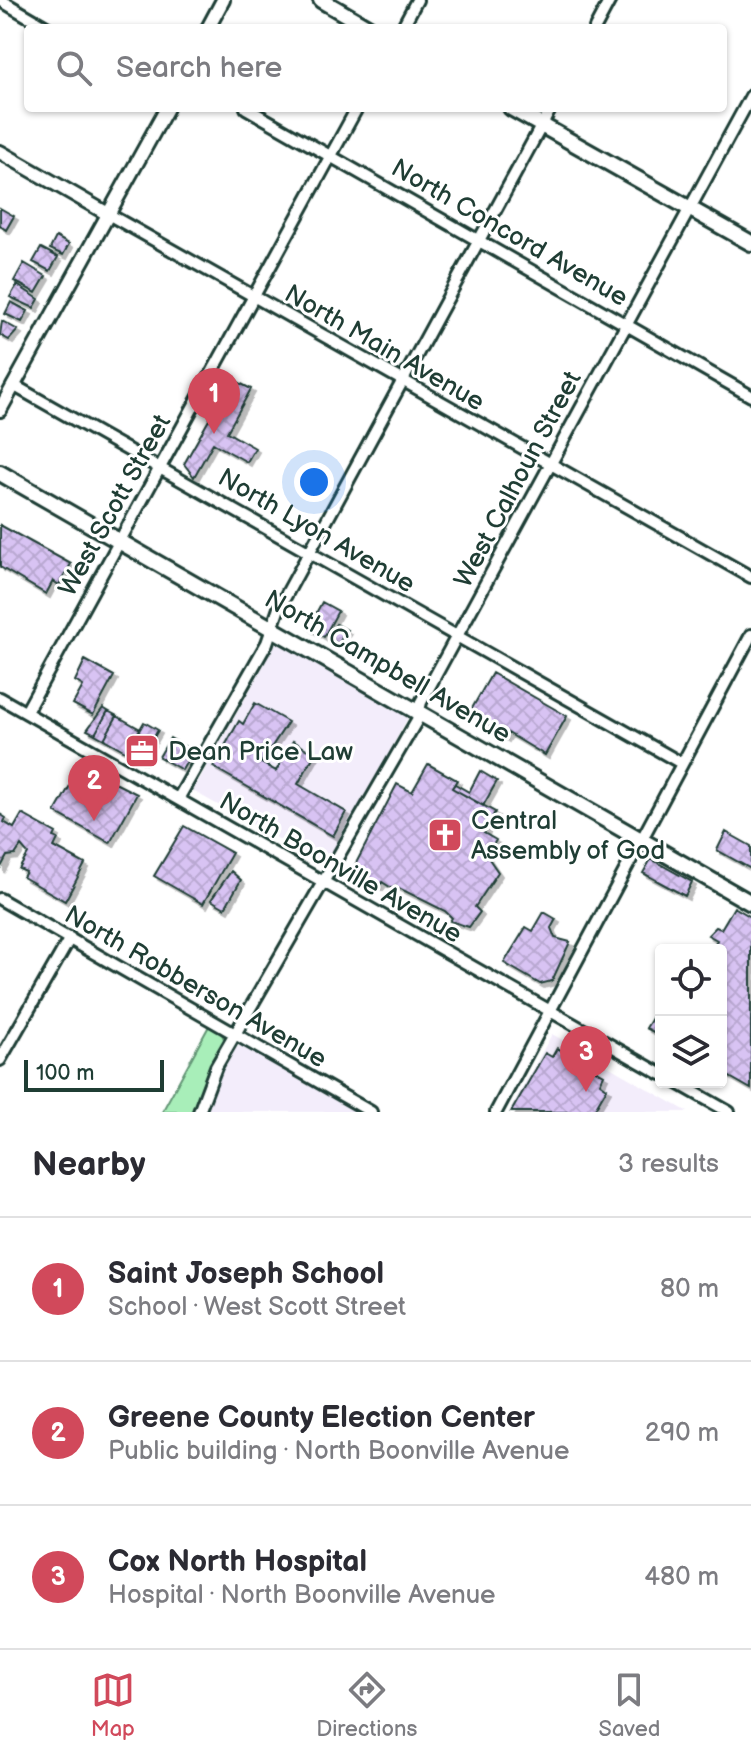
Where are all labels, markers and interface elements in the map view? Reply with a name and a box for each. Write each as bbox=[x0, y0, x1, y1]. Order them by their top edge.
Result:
search box bbox=[24, 24, 727, 112]
icon: search bbox=[52, 46, 96, 90]
text: Search here bbox=[116, 50, 282, 86]
street label: North Concord Avenue bbox=[385, 153, 633, 314]
street label: North Main Avenue bbox=[279, 278, 490, 418]
street label: West Calhoun Street bbox=[448, 366, 588, 593]
pin: 1 bbox=[188, 368, 240, 434]
street label: West Scott Street bbox=[53, 409, 178, 602]
street label: North Lyon Avenue bbox=[212, 462, 420, 600]
your location bbox=[294, 462, 334, 502]
street label: North Campbell Avenue bbox=[259, 584, 516, 750]
office icon: Dean Price Law bbox=[123, 732, 161, 770]
place label: Dean Price Law bbox=[168, 737, 353, 768]
pin: 2 bbox=[68, 755, 120, 821]
street label: North Boonville Avenue bbox=[213, 786, 467, 950]
place label: Central Assembly of God bbox=[471, 806, 665, 867]
church icon: Central Assembly of God bbox=[426, 816, 464, 854]
street label: North Robberson Avenue bbox=[59, 900, 332, 1075]
map controls bbox=[655, 944, 727, 1088]
button: locate bbox=[655, 944, 727, 1016]
button: layers bbox=[655, 1016, 727, 1088]
pin: 3 bbox=[560, 1026, 612, 1092]
scale bar bbox=[24, 1056, 164, 1092]
text: 100 m bbox=[36, 1060, 95, 1087]
text: Nearby bbox=[32, 1144, 146, 1185]
text: 3 results bbox=[618, 1149, 719, 1180]
text: Saint Joseph School bbox=[108, 1256, 384, 1292]
text: 1 bbox=[53, 1274, 63, 1305]
text: 80 m bbox=[660, 1274, 719, 1305]
text: School · West Scott Street bbox=[108, 1292, 406, 1323]
text: Greene County Election Center bbox=[108, 1400, 535, 1436]
text: 2 bbox=[50, 1418, 66, 1449]
text: 290 m bbox=[645, 1418, 719, 1449]
text: Public building · North Boonville Avenue bbox=[108, 1436, 569, 1467]
text: Cox North Hospital bbox=[108, 1544, 367, 1580]
text: 3 bbox=[50, 1562, 66, 1593]
text: 480 m bbox=[644, 1562, 719, 1593]
text: Hospital · North Boonville Avenue bbox=[108, 1580, 496, 1611]
tab: Map bbox=[91, 1668, 135, 1743]
tab: Directions bbox=[316, 1668, 417, 1743]
tab: Saved bbox=[599, 1668, 660, 1743]

